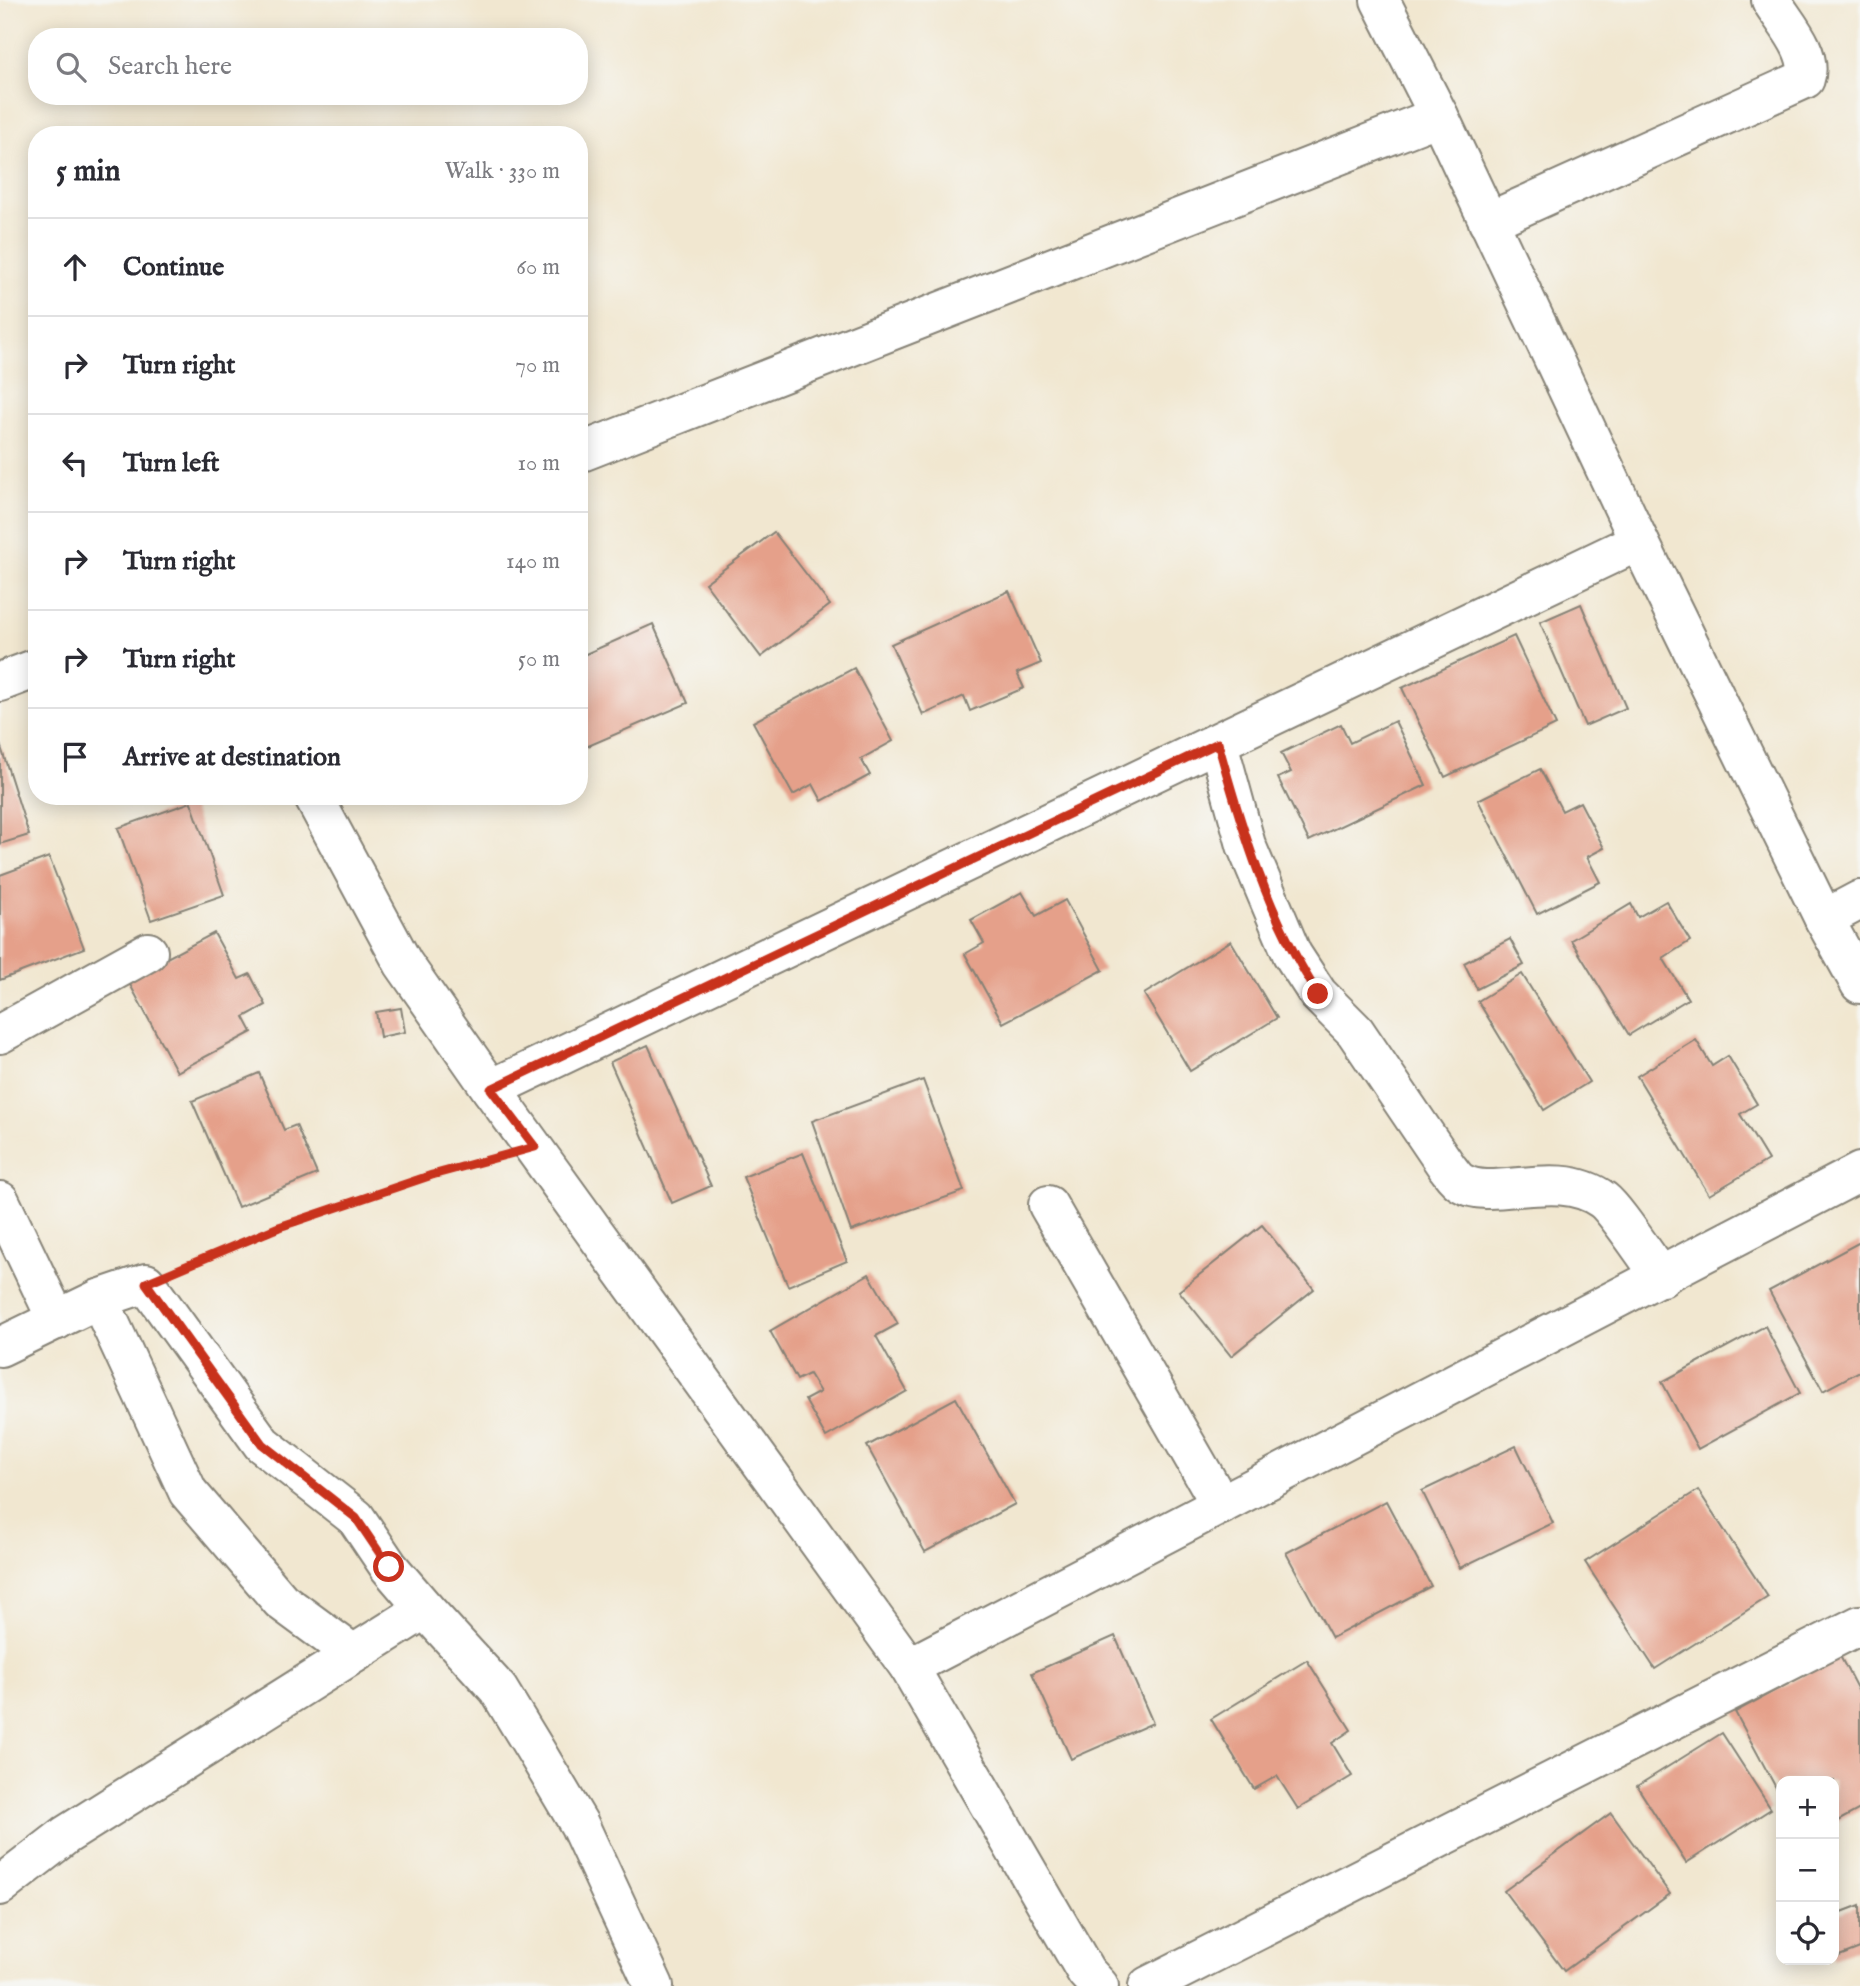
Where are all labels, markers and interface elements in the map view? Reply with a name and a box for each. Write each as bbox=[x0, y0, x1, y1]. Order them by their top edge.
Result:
search box bbox=[28, 28, 588, 105]
icon: search bbox=[52, 48, 90, 86]
text: Search here bbox=[108, 50, 232, 83]
text: 5 min bbox=[56, 153, 121, 191]
text: Walk · 330 m bbox=[445, 157, 560, 186]
icon: ahead bbox=[56, 248, 94, 286]
text: Continue bbox=[123, 251, 224, 284]
text: 60 m bbox=[516, 253, 560, 282]
icon: right bbox=[56, 346, 94, 384]
text: Turn right bbox=[123, 349, 236, 382]
text: 70 m bbox=[515, 351, 560, 380]
icon: left bbox=[56, 444, 94, 482]
text: Turn left bbox=[123, 447, 220, 480]
text: 10 m bbox=[517, 449, 560, 478]
icon: right bbox=[56, 542, 94, 580]
text: Turn right bbox=[123, 545, 236, 578]
text: 140 m bbox=[506, 547, 560, 576]
icon: right bbox=[56, 640, 94, 678]
text: Turn right bbox=[123, 643, 236, 676]
text: 50 m bbox=[518, 645, 560, 674]
icon: arrive bbox=[56, 738, 94, 776]
text: Arrive at destination bbox=[123, 741, 341, 774]
route end bbox=[1302, 978, 1333, 1009]
route start bbox=[373, 1551, 404, 1582]
map controls bbox=[1776, 1776, 1839, 1965]
button: + bbox=[1776, 1776, 1839, 1839]
button: − bbox=[1776, 1839, 1839, 1902]
button: locate bbox=[1776, 1902, 1839, 1965]

